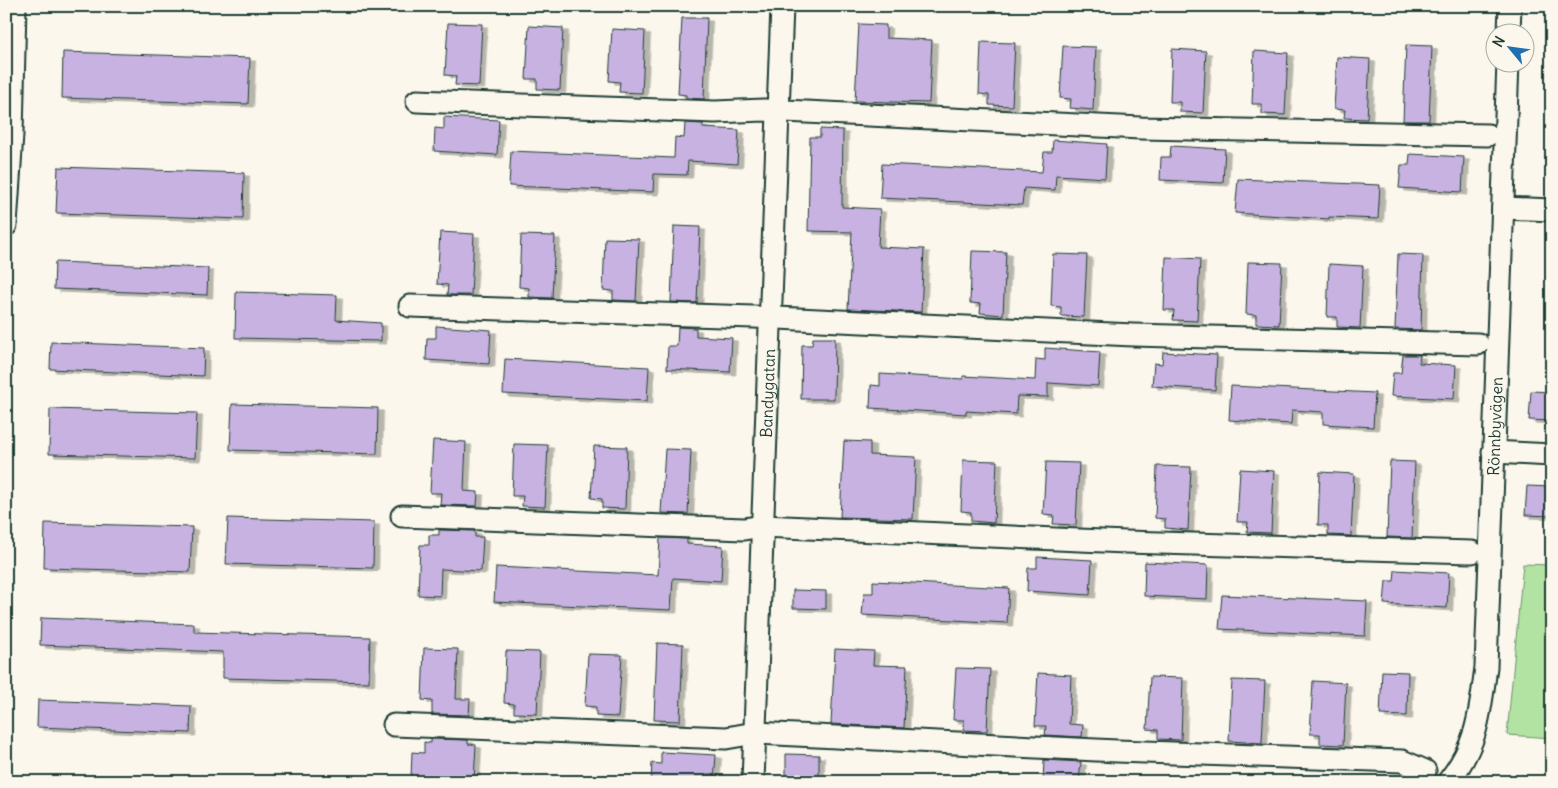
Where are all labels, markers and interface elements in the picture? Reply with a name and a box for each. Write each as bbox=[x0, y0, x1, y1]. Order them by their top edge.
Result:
north arrow bbox=[1486, 22, 1536, 72]
text: N bbox=[1488, 33, 1509, 50]
street label: Bandygatan bbox=[756, 348, 779, 438]
street label: Rönnbyvägen bbox=[1483, 376, 1507, 476]

